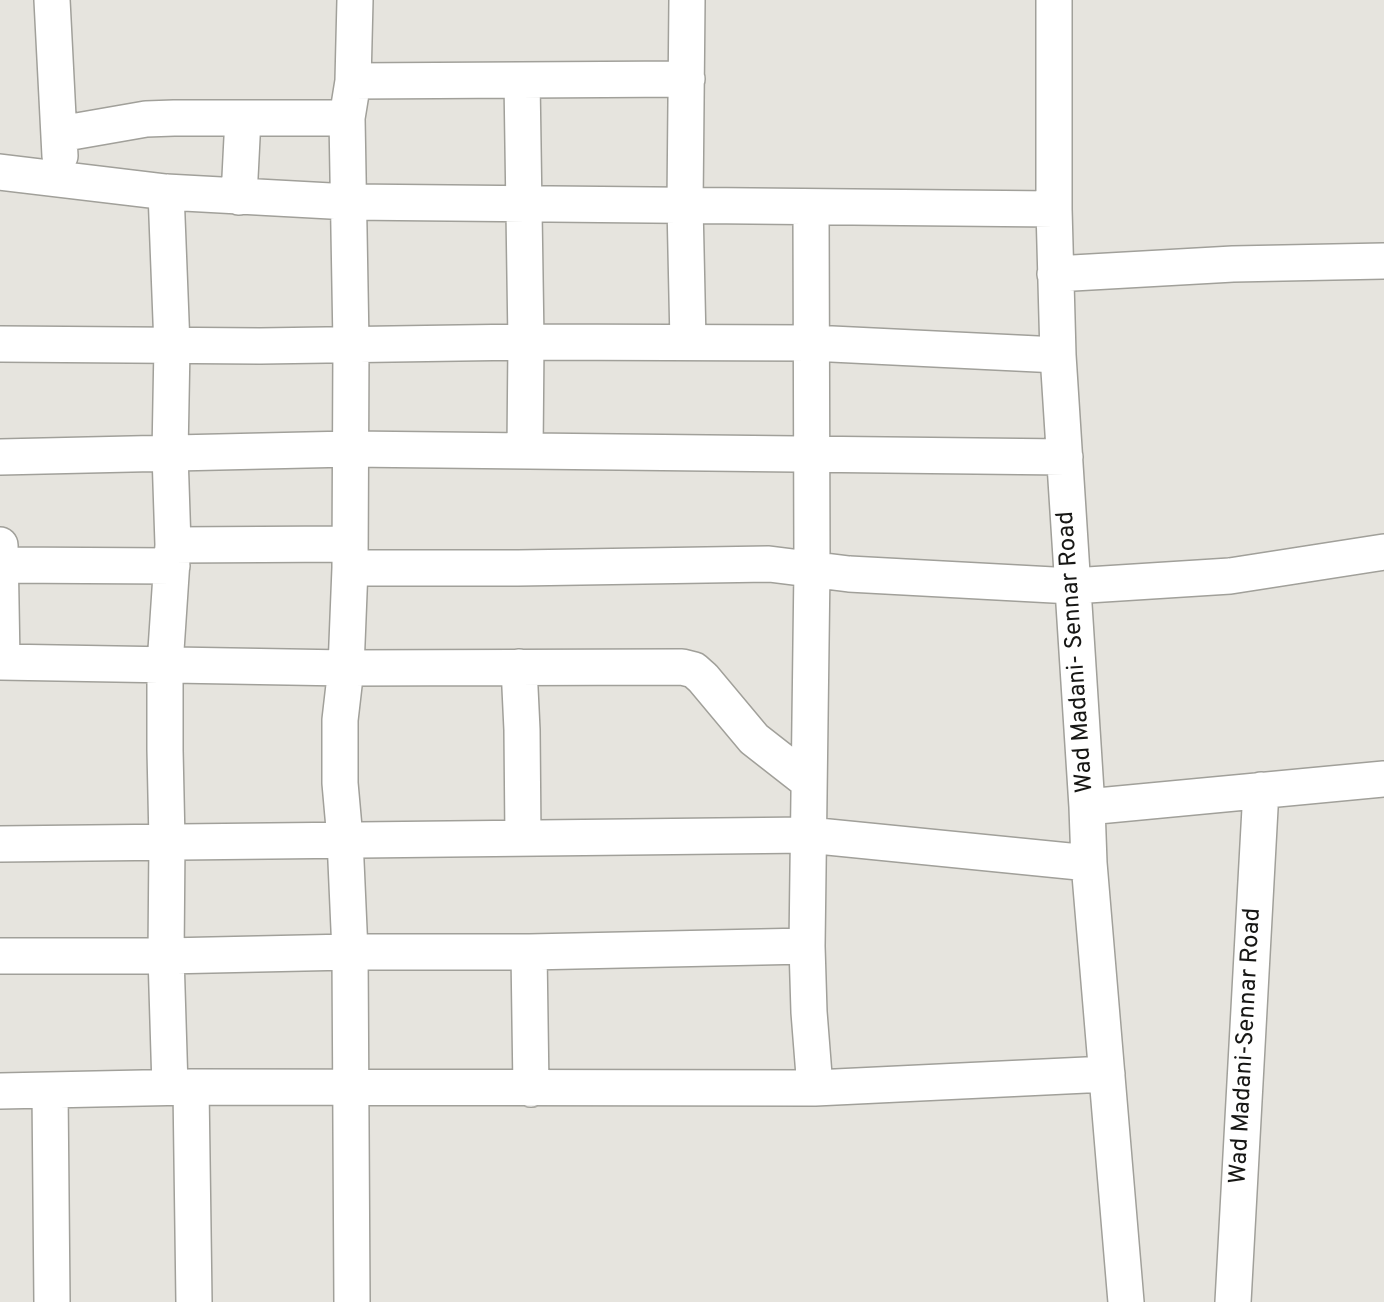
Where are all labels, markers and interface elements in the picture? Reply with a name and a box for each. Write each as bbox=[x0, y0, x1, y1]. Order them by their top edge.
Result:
street label: Wad Madani- Sennar Road bbox=[1053, 510, 1101, 794]
street label: Wad Madani-Sennar Road bbox=[1225, 907, 1269, 1185]

